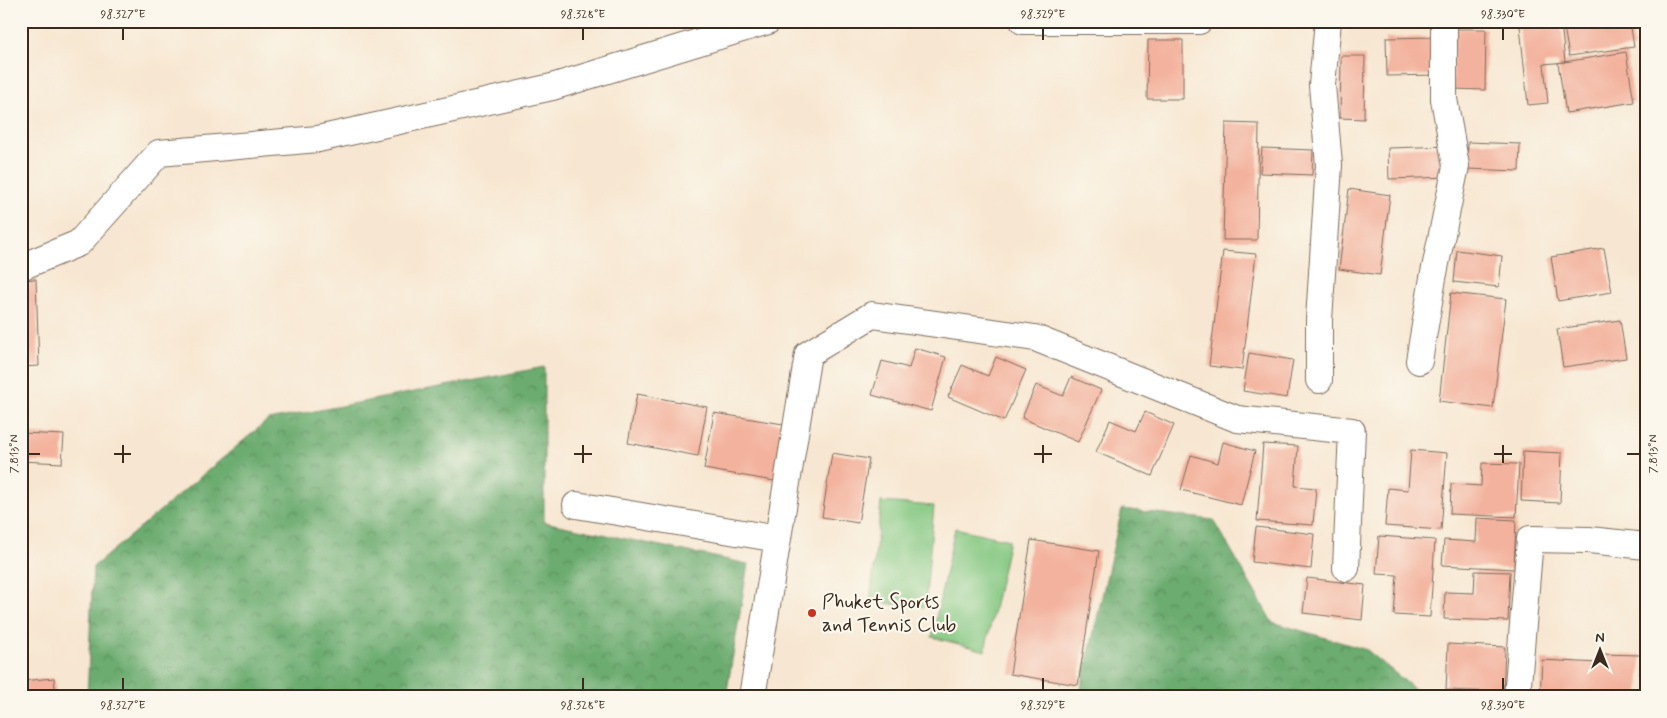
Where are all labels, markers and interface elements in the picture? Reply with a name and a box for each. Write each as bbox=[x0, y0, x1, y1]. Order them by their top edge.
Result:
text: 98.327°E bbox=[101, 7, 145, 23]
text: 98.328°E bbox=[561, 7, 605, 23]
text: 98.329°E bbox=[1021, 7, 1065, 23]
text: 98.330°E bbox=[1481, 7, 1525, 23]
text: 7.813°N bbox=[7, 435, 23, 473]
text: 7.813°N bbox=[1646, 435, 1662, 473]
place label: Phuket Sports and Tennis Club bbox=[822, 589, 957, 639]
marker: Phuket Sports and Tennis Club bbox=[806, 607, 818, 619]
north arrow bbox=[1574, 626, 1624, 676]
text: N bbox=[1595, 629, 1605, 647]
text: 98.327°E bbox=[101, 698, 145, 714]
text: 98.328°E bbox=[561, 698, 605, 714]
text: 98.329°E bbox=[1021, 698, 1065, 714]
text: 98.330°E bbox=[1481, 698, 1525, 714]

